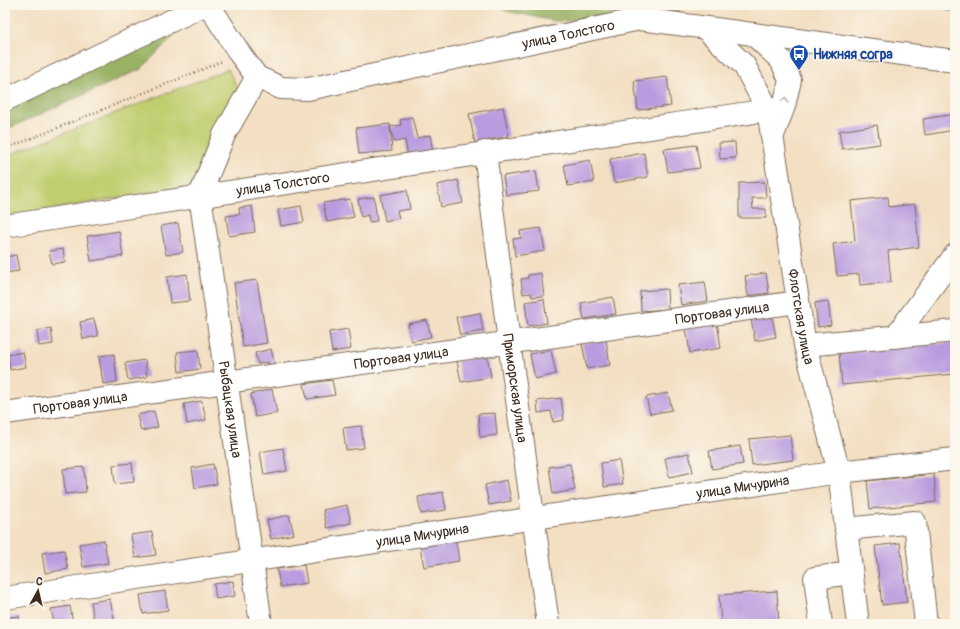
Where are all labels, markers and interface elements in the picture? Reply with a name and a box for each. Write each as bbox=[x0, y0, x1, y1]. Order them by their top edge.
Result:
street label: улица Толстого bbox=[519, 16, 617, 53]
bus stop icon: Нижняя согра bbox=[788, 43, 810, 71]
place label: Нижняя согра bbox=[813, 46, 893, 63]
one-way arrow bbox=[781, 97, 789, 103]
street label: улица Толстого bbox=[234, 169, 331, 200]
street label: Флотская улица bbox=[784, 268, 818, 366]
street label: Портовая улица bbox=[674, 298, 770, 328]
street label: Приморская улица bbox=[499, 333, 531, 444]
street label: Портовая улица bbox=[353, 343, 449, 373]
street label: Рыбацкая улица bbox=[215, 360, 245, 459]
street label: Портовая улица bbox=[32, 388, 129, 418]
street label: улица Мичурина bbox=[694, 472, 790, 503]
street label: улица Мичурина bbox=[374, 520, 470, 551]
north arrow bbox=[18, 571, 58, 611]
text: С bbox=[35, 575, 44, 589]

